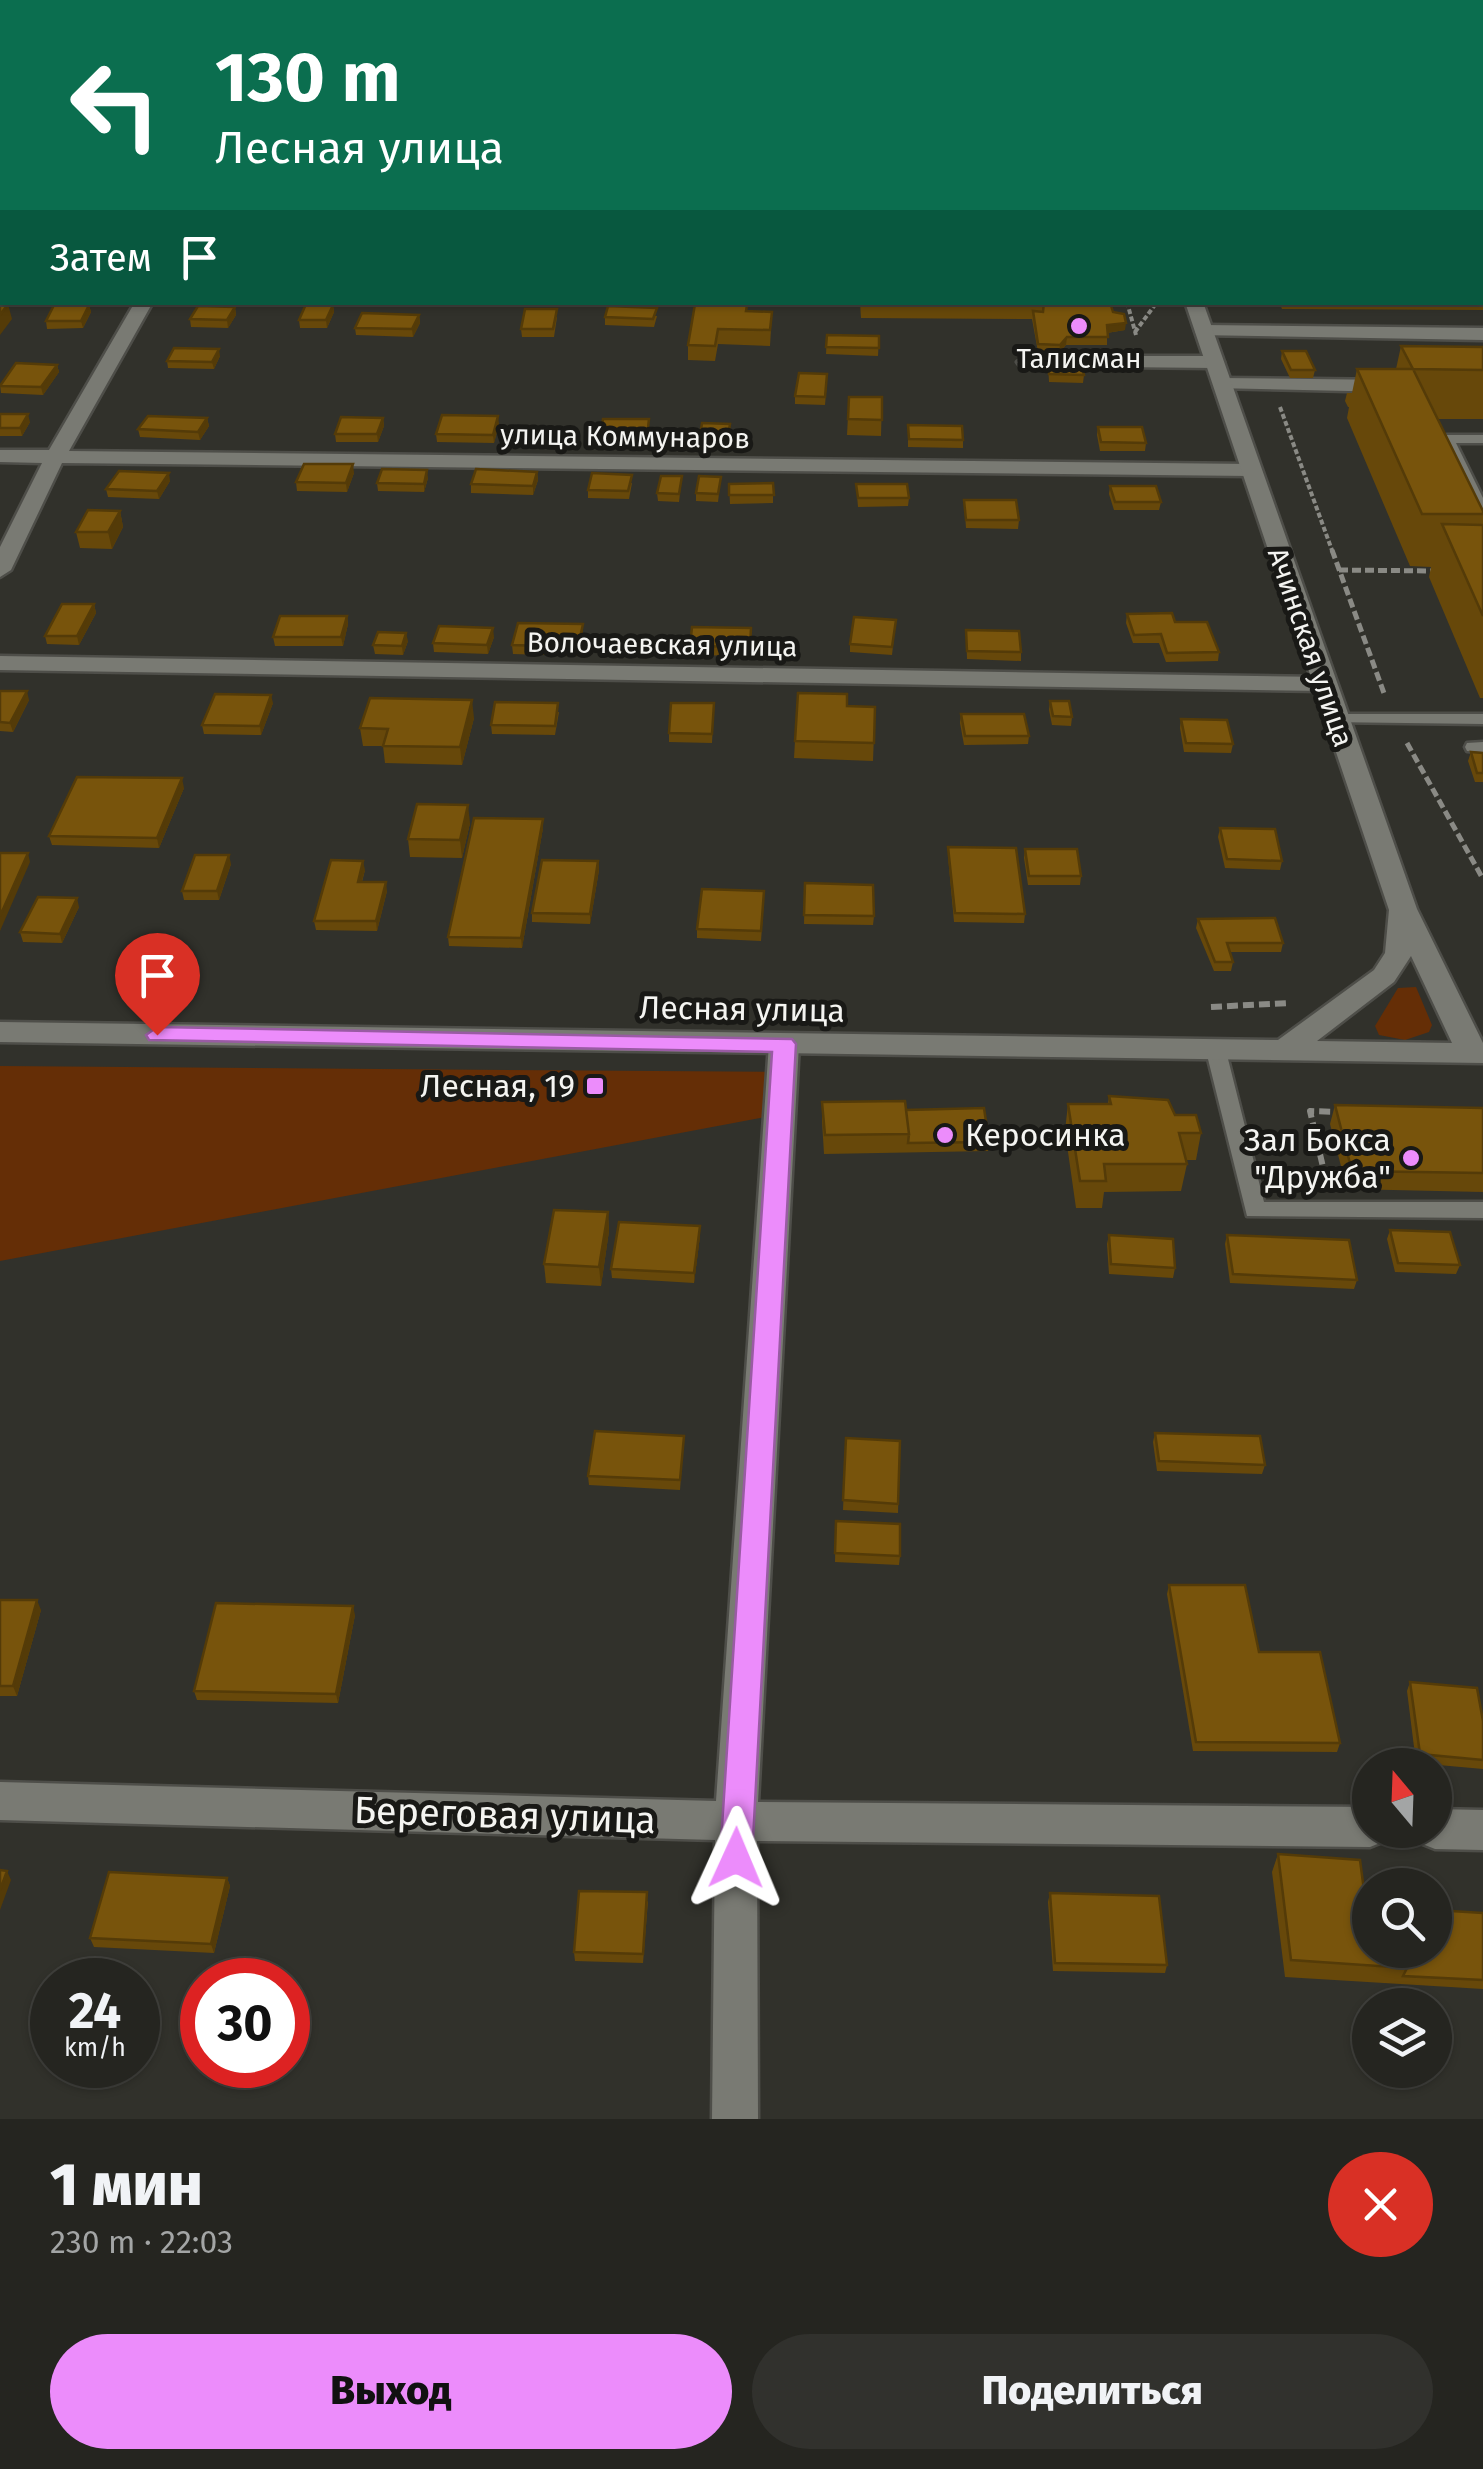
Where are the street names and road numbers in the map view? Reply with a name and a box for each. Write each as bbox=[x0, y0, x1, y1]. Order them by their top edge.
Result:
street label: улица Коммунаров bbox=[500, 418, 750, 455]
street label: Ачинская улица bbox=[1261, 543, 1360, 751]
street label: Волочаевская улица bbox=[526, 626, 798, 663]
street label: Лесная улица bbox=[639, 988, 845, 1030]
street label: Береговая улица bbox=[353, 1787, 657, 1843]

